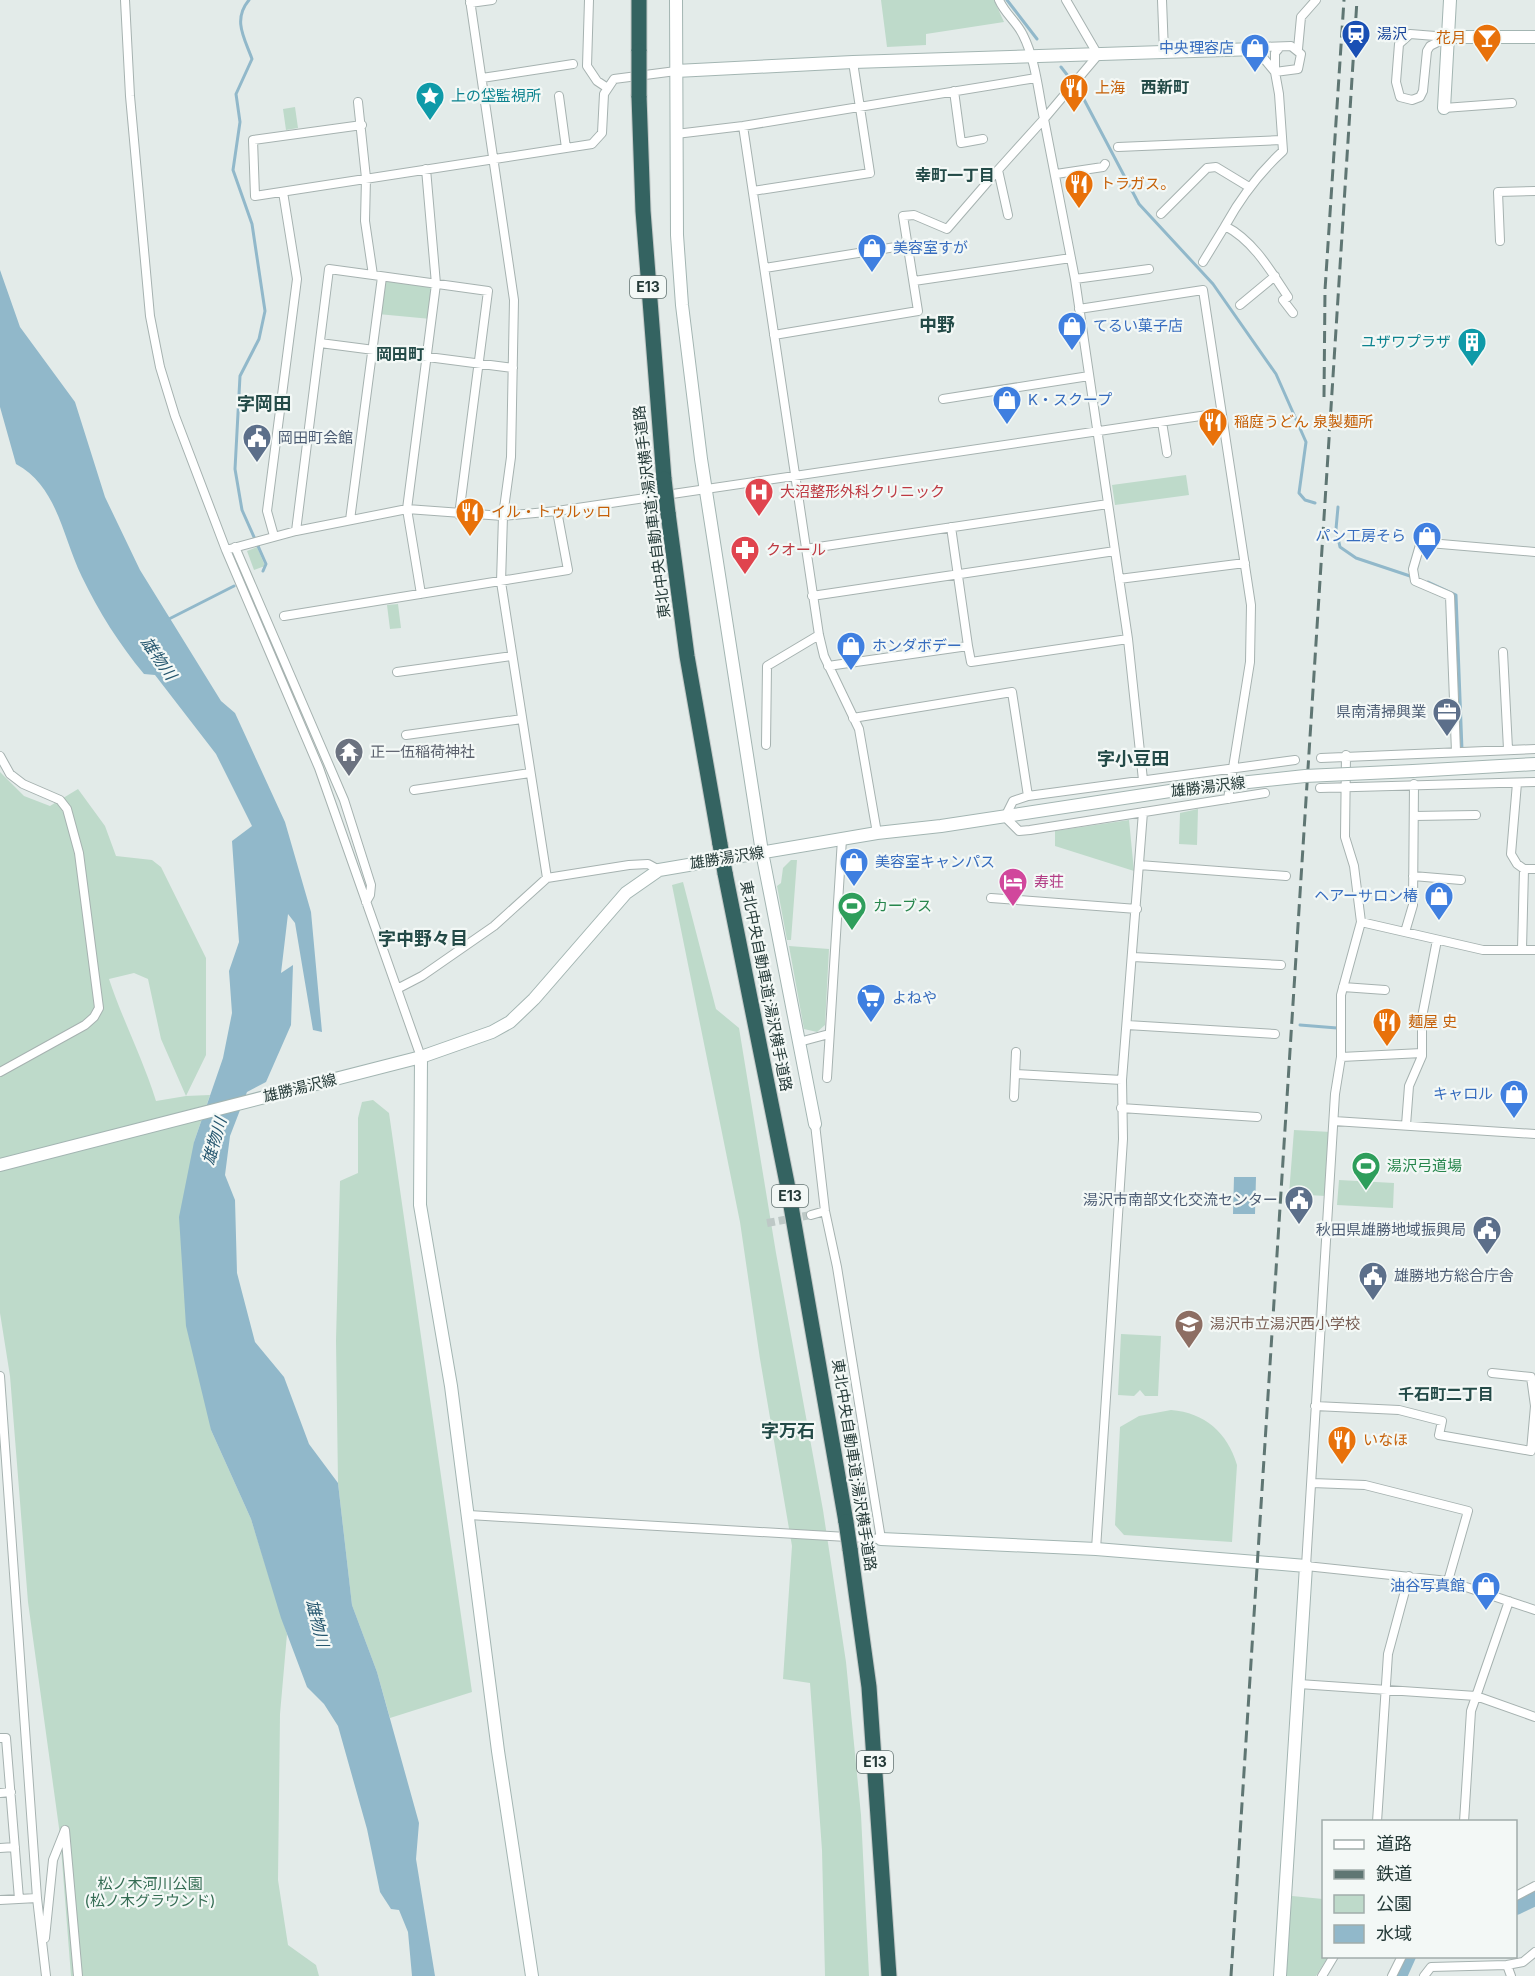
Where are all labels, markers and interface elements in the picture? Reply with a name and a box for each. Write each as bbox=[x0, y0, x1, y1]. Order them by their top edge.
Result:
station icon: 湯沢 bbox=[1340, 18, 1372, 60]
bar icon: 花月 bbox=[1471, 22, 1503, 64]
place label: 湯沢 bbox=[1377, 24, 1407, 43]
place label: 花月 bbox=[1436, 28, 1466, 47]
shop icon: 中央理容店 bbox=[1239, 32, 1271, 74]
place label: 中央理容店 bbox=[1159, 38, 1234, 57]
restaurant icon: 上海 bbox=[1058, 72, 1090, 114]
district label: 西新町 bbox=[1141, 77, 1189, 97]
place label: 上海 bbox=[1095, 78, 1125, 97]
place icon: 上の垈監視所 bbox=[414, 80, 446, 122]
place label: 上の垈監視所 bbox=[451, 86, 541, 105]
district label: 幸町一丁目 bbox=[915, 165, 995, 185]
restaurant icon: トラガス。 bbox=[1063, 168, 1095, 210]
place label: トラガス。 bbox=[1100, 174, 1175, 193]
shop icon: 美容室すが bbox=[856, 232, 888, 274]
place label: 美容室すが bbox=[893, 238, 968, 257]
road number: E13 bbox=[630, 276, 666, 298]
shop icon: てるい菓子店 bbox=[1056, 310, 1088, 352]
district label: 中野 bbox=[919, 314, 955, 335]
place label: てるい菓子店 bbox=[1093, 316, 1183, 335]
building icon: ユザワプラザ bbox=[1456, 326, 1488, 368]
place label: ユザワプラザ bbox=[1361, 332, 1451, 351]
district label: 岡田町 bbox=[376, 344, 424, 364]
shop icon: K・スクープ bbox=[991, 384, 1023, 426]
place label: K・スクープ bbox=[1028, 390, 1112, 409]
district label: 字岡田 bbox=[237, 393, 291, 414]
street label: 東北中央自動車道;湯沢横手道路 bbox=[629, 404, 674, 620]
restaurant icon: 稲庭うどん 泉製麺所 bbox=[1197, 406, 1229, 448]
place label: 稲庭うどん 泉製麺所 bbox=[1234, 412, 1373, 431]
public building icon: 岡田町会館 bbox=[241, 422, 273, 464]
place label: 岡田町会館 bbox=[278, 428, 353, 447]
hospital icon: 大沼整形外科クリニック bbox=[743, 476, 775, 518]
place label: 大沼整形外科クリニック bbox=[780, 482, 945, 501]
restaurant icon: イル・トゥルッロ bbox=[454, 496, 486, 538]
place label: イル・トゥルッロ bbox=[491, 502, 611, 521]
shop icon: パン工房そら bbox=[1411, 520, 1443, 562]
place label: パン工房そら bbox=[1315, 526, 1406, 545]
pharmacy icon: クオール bbox=[729, 534, 761, 576]
place label: クオール bbox=[766, 540, 826, 559]
shop icon: ホンダボデー bbox=[835, 630, 867, 672]
water label: 雄物川 bbox=[137, 633, 182, 685]
place label: ホンダボデー bbox=[872, 636, 962, 655]
office icon: 県南清掃興業 bbox=[1431, 696, 1463, 738]
place label: 県南清掃興業 bbox=[1336, 702, 1426, 721]
temple icon: 正一伍稲荷神社 bbox=[333, 736, 365, 778]
place label: 正一伍稲荷神社 bbox=[370, 742, 475, 761]
district label: 字小豆田 bbox=[1097, 748, 1169, 769]
street label: 雄勝湯沢線 bbox=[1170, 773, 1246, 801]
street label: 雄勝湯沢線 bbox=[688, 842, 765, 873]
shop icon: 美容室キャンパス bbox=[838, 846, 870, 888]
place label: 美容室キャンパス bbox=[875, 852, 995, 871]
hotel icon: 寿荘 bbox=[997, 866, 1029, 908]
place label: 寿荘 bbox=[1034, 872, 1064, 891]
street label: 東北中央自動車道;湯沢横手道路 bbox=[737, 879, 796, 1093]
shop icon: ヘアーサロン椿 bbox=[1423, 880, 1455, 922]
place label: ヘアーサロン椿 bbox=[1314, 886, 1418, 905]
sports icon: カーブス bbox=[836, 890, 868, 932]
place label: カーブス bbox=[873, 896, 932, 915]
district label: 字中野々目 bbox=[378, 928, 468, 949]
supermarket icon: よねや bbox=[855, 982, 887, 1024]
place label: よねや bbox=[892, 988, 937, 1007]
restaurant icon: 麺屋 史 bbox=[1371, 1006, 1403, 1048]
place label: 麺屋 史 bbox=[1408, 1012, 1457, 1031]
street label: 雄勝湯沢線 bbox=[261, 1069, 339, 1106]
shop icon: キャロル bbox=[1498, 1078, 1530, 1120]
place label: キャロル bbox=[1433, 1084, 1493, 1103]
water label: 雄物川 bbox=[198, 1113, 231, 1167]
sports icon: 湯沢弓道場 bbox=[1350, 1150, 1382, 1192]
place label: 湯沢弓道場 bbox=[1387, 1156, 1462, 1175]
public building icon: 湯沢市南部文化交流センター bbox=[1283, 1184, 1315, 1226]
road number: E13 bbox=[772, 1185, 808, 1207]
place label: 湯沢市南部文化交流センター bbox=[1083, 1190, 1278, 1209]
public building icon: 秋田県雄勝地域振興局 bbox=[1471, 1214, 1503, 1256]
place label: 秋田県雄勝地域振興局 bbox=[1316, 1220, 1466, 1239]
public building icon: 雄勝地方総合庁舎 bbox=[1357, 1260, 1389, 1302]
place label: 雄勝地方総合庁舎 bbox=[1394, 1266, 1514, 1285]
school or university icon: 湯沢市立湯沢西小学校 bbox=[1173, 1308, 1205, 1350]
place label: 湯沢市立湯沢西小学校 bbox=[1210, 1314, 1360, 1333]
street label: 東北中央自動車道;湯沢横手道路 bbox=[828, 1357, 881, 1572]
district label: 千石町二丁目 bbox=[1398, 1384, 1494, 1404]
district label: 字万石 bbox=[761, 1420, 815, 1441]
restaurant icon: いなほ bbox=[1326, 1424, 1358, 1466]
place label: いなほ bbox=[1363, 1430, 1408, 1449]
shop icon: 油谷写真館 bbox=[1470, 1570, 1502, 1612]
place label: 油谷写真館 bbox=[1390, 1576, 1465, 1595]
water label: 雄物川 bbox=[302, 1597, 334, 1651]
road number: E13 bbox=[857, 1751, 893, 1773]
legend bbox=[1322, 1820, 1517, 1958]
text: 道路 bbox=[1376, 1833, 1412, 1854]
text: 鉄道 bbox=[1376, 1863, 1412, 1884]
park label: 松ノ木河川公園 (松ノ木グラウンド) bbox=[85, 1874, 215, 1910]
text: 公園 bbox=[1376, 1893, 1412, 1914]
text: 水域 bbox=[1376, 1923, 1412, 1944]

